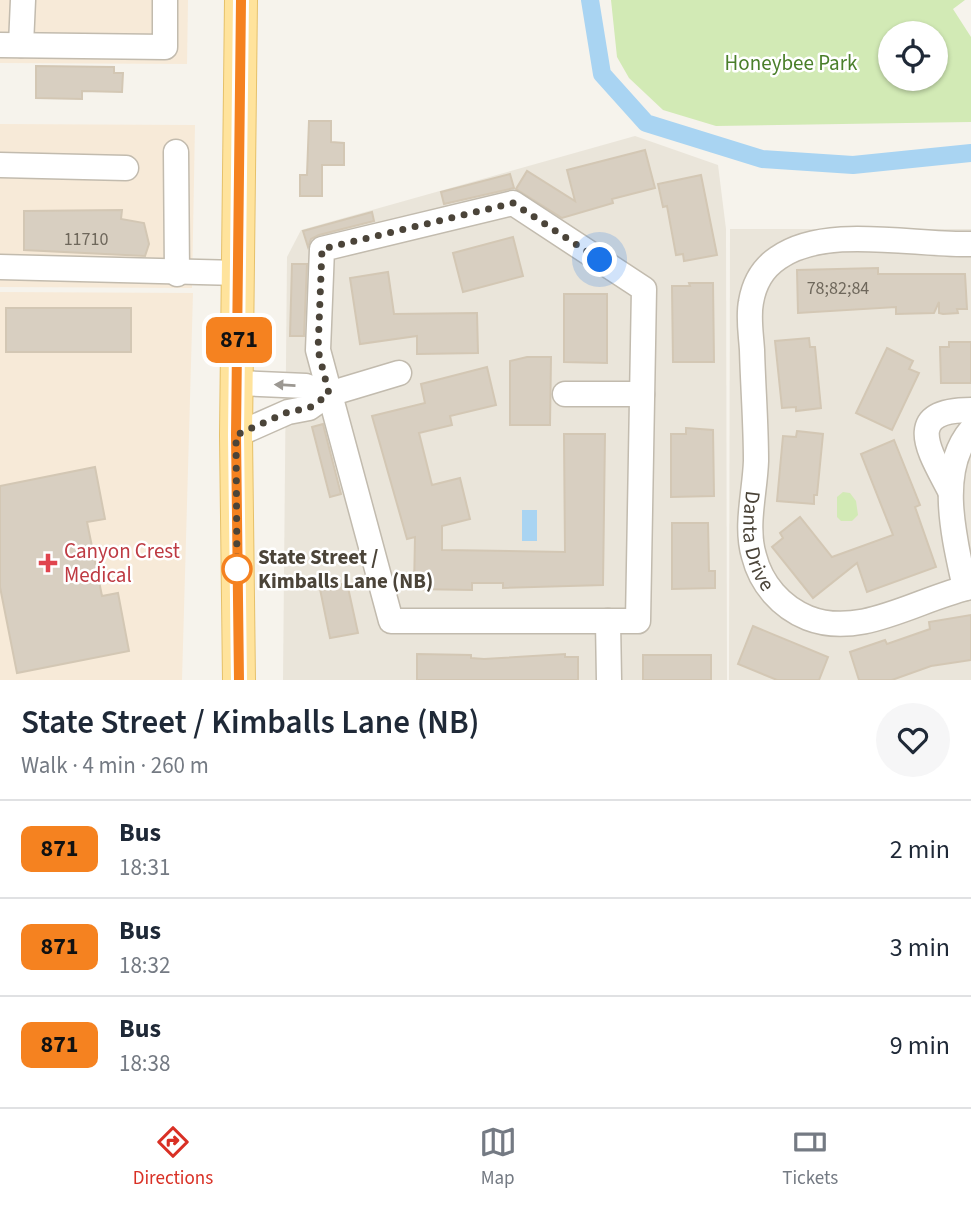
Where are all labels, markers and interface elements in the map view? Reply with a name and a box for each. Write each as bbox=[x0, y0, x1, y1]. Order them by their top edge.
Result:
map controls bbox=[878, 21, 948, 91]
button: locate bbox=[878, 21, 948, 91]
park label: Honeybee Park bbox=[725, 48, 858, 78]
house number: 11710 bbox=[64, 227, 108, 252]
your location bbox=[582, 242, 617, 277]
house number: 78;82;84 bbox=[807, 276, 869, 301]
line badge: 871 bbox=[199, 317, 279, 363]
text: 871 bbox=[220, 322, 258, 357]
one-way arrow bbox=[274, 380, 296, 391]
street label: Danta Drive bbox=[735, 489, 782, 597]
place label: Canyon Crest Medical bbox=[64, 536, 180, 590]
place label: State Street / Kimballs Lane (NB) bbox=[258, 542, 433, 596]
marker: Canyon Crest Medical bbox=[38, 553, 58, 573]
marker: State Street / Kimballs Lane (NB) bbox=[222, 554, 252, 584]
text: State Street / Kimballs Lane (NB) bbox=[21, 699, 479, 746]
button: heart bbox=[876, 703, 950, 777]
text: Walk · 4 min · 260 m bbox=[21, 749, 209, 782]
text: Bus bbox=[119, 814, 161, 851]
text: 871 bbox=[40, 831, 79, 866]
text: 2 min bbox=[890, 831, 950, 868]
text: 18:31 bbox=[119, 851, 170, 884]
text: Bus bbox=[119, 912, 161, 949]
text: 871 bbox=[40, 929, 79, 964]
text: 3 min bbox=[890, 929, 950, 966]
text: 18:32 bbox=[119, 949, 170, 982]
text: Bus bbox=[119, 1010, 161, 1047]
text: 871 bbox=[40, 1027, 79, 1062]
text: 9 min bbox=[890, 1027, 950, 1064]
text: 18:38 bbox=[119, 1047, 170, 1080]
tab: Directions bbox=[133, 1123, 213, 1192]
tab: Map bbox=[479, 1123, 517, 1192]
tab: Tickets bbox=[782, 1123, 838, 1192]

